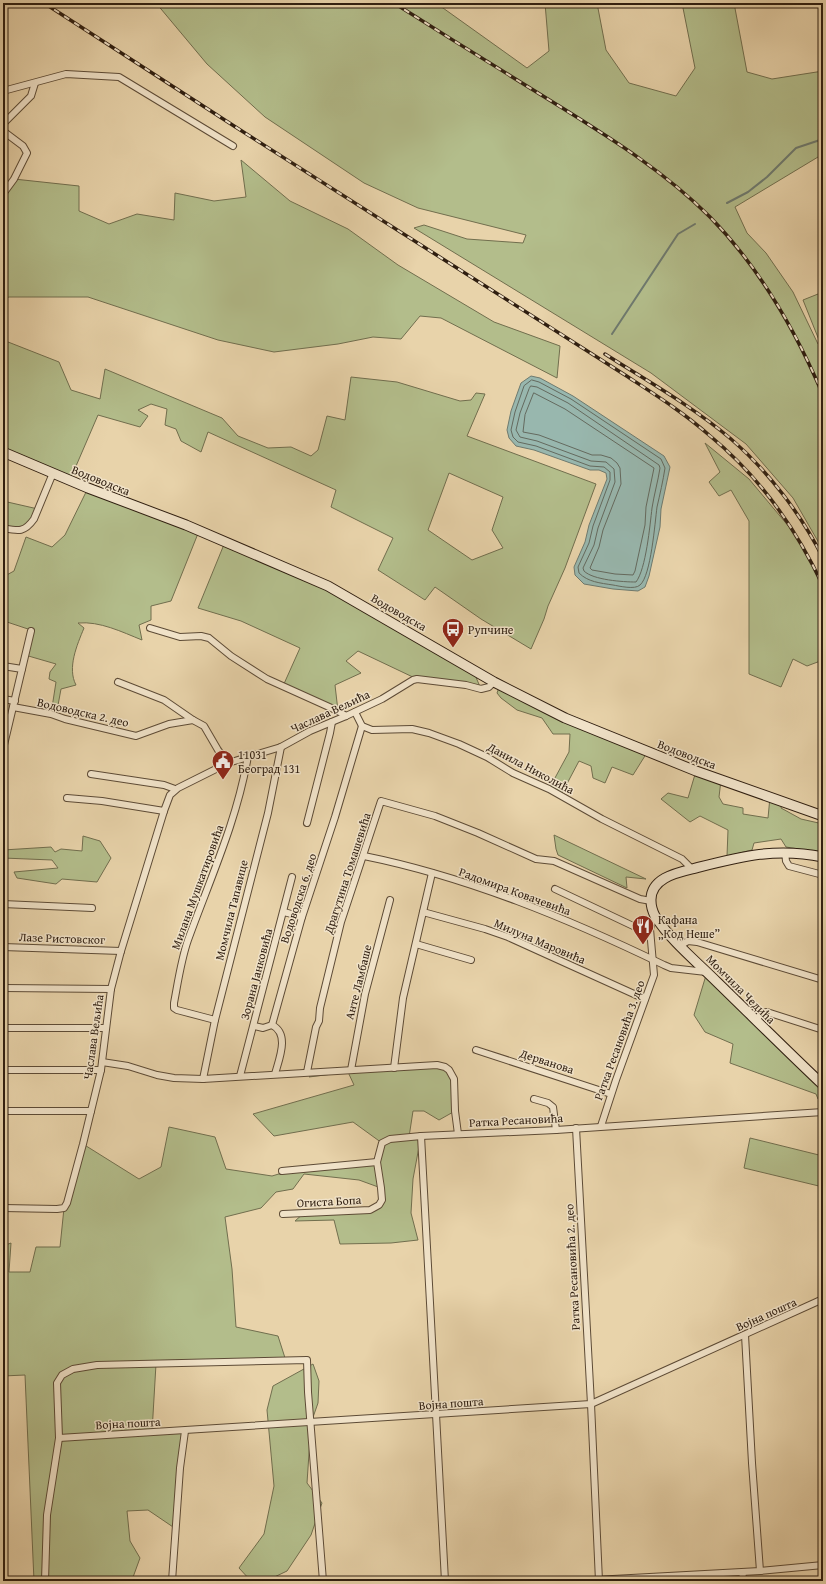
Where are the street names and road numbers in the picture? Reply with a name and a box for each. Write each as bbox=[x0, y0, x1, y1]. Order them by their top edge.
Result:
street label: Водоводска bbox=[69, 461, 133, 499]
street label: Водоводска bbox=[368, 589, 430, 635]
street label: Часлава Вељића bbox=[288, 685, 373, 737]
street label: Водоводска 2. део bbox=[35, 693, 131, 731]
street label: Водоводска bbox=[655, 735, 719, 773]
street label: Данила Николића bbox=[484, 737, 578, 798]
street label: Драгутина Томашевића bbox=[319, 810, 375, 937]
street label: Милана Мушкатировића bbox=[166, 822, 228, 952]
street label: Водоводска 6. део bbox=[275, 851, 321, 945]
street label: Момчила Тапавице bbox=[210, 858, 252, 962]
street label: Радомира Ковачевића bbox=[457, 863, 574, 919]
street label: Милуна Маровића bbox=[492, 914, 589, 968]
street label: Зорана Јанковића bbox=[236, 926, 276, 1022]
street label: Лазе Ристовског bbox=[19, 928, 105, 948]
street label: Анте Ламбаше bbox=[340, 942, 376, 1021]
street label: Момчила Чедића bbox=[703, 951, 780, 1028]
street label: Ратка Ресановића 3. део bbox=[589, 978, 649, 1102]
street label: Часлава Вељића bbox=[79, 993, 107, 1081]
street label: Дерванова bbox=[517, 1044, 577, 1078]
street label: Ратка Ресановића bbox=[468, 1109, 564, 1131]
street label: Огиста Бопа bbox=[296, 1191, 362, 1211]
street label: Ратка Ресановића 2. део bbox=[560, 1203, 584, 1331]
street label: Војна пошта bbox=[733, 1293, 799, 1335]
street label: Војна пошта bbox=[418, 1392, 484, 1414]
street label: Војна пошта bbox=[95, 1413, 161, 1433]

